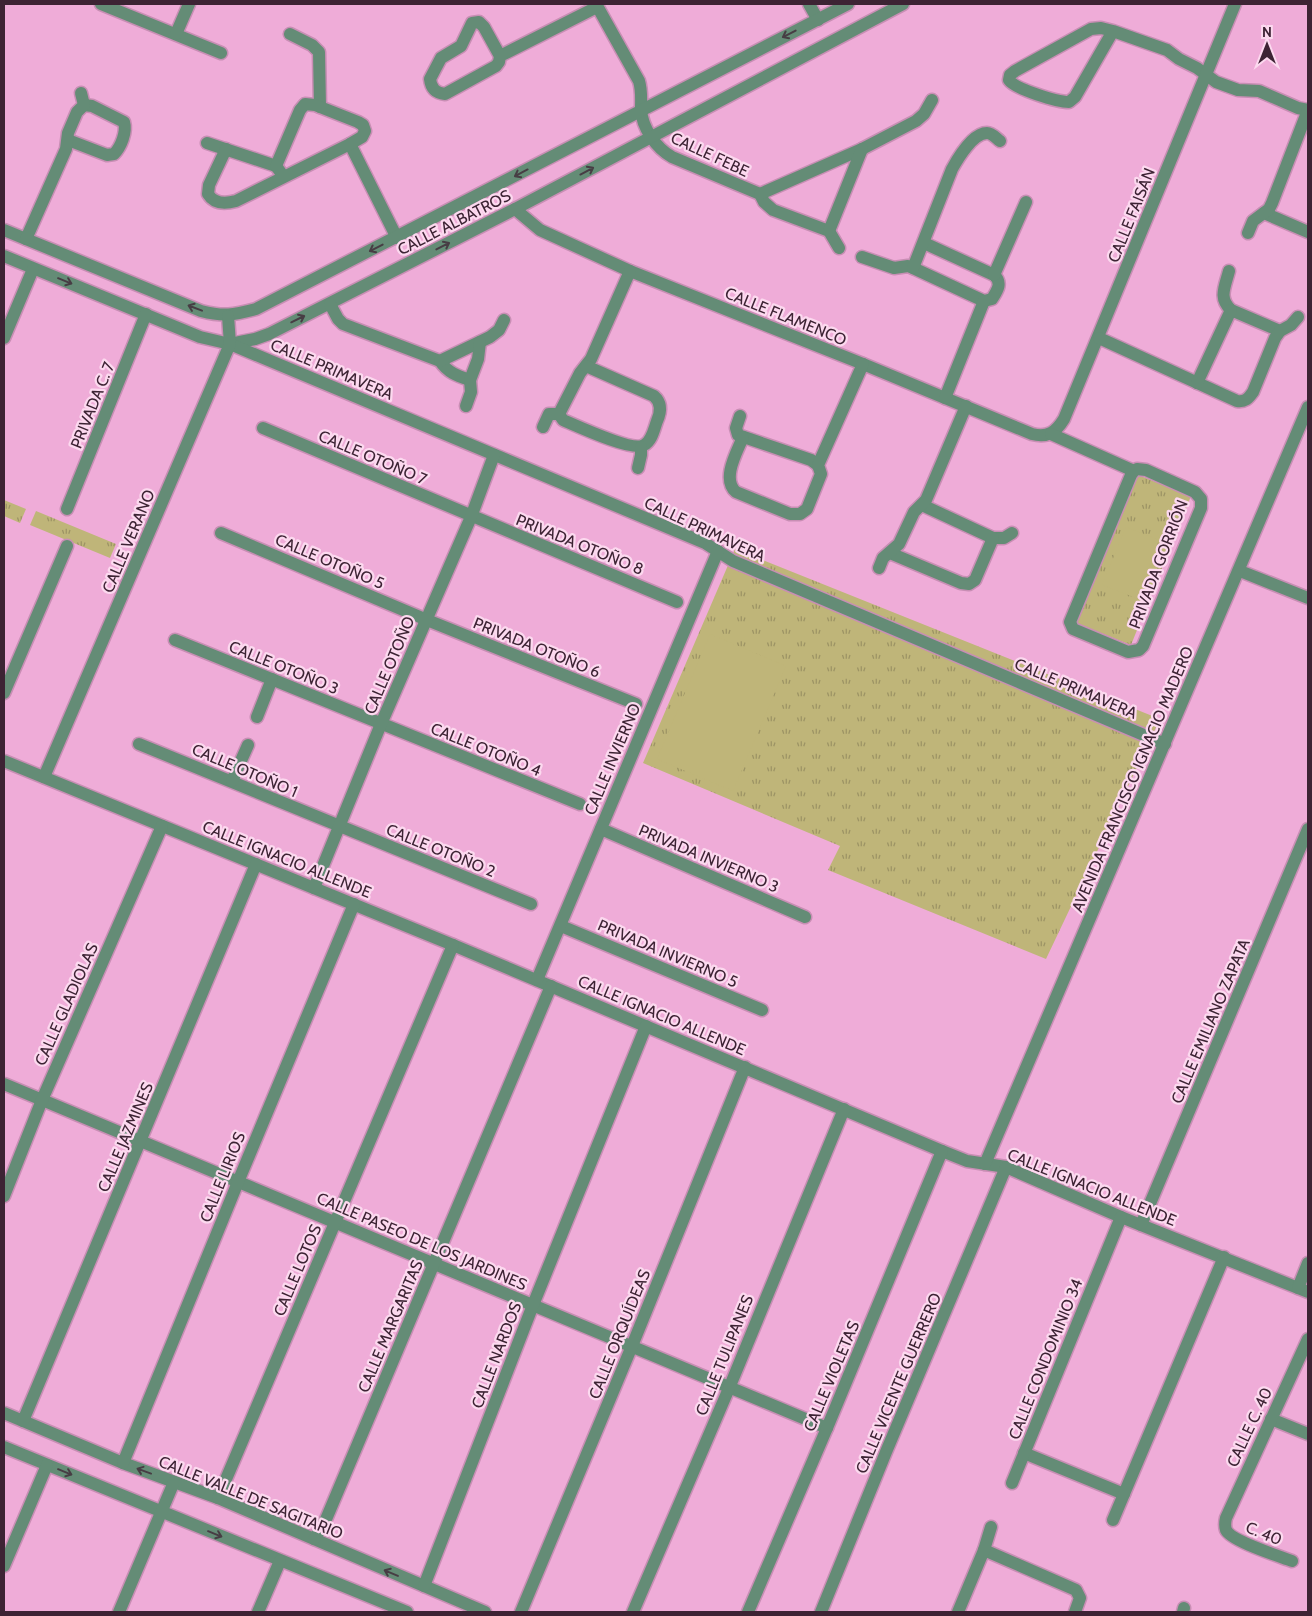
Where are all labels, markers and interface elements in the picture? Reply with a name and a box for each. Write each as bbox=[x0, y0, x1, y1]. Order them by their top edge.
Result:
north arrow bbox=[1242, 20, 1292, 70]
text: N bbox=[1262, 23, 1272, 41]
one-way arrow bbox=[782, 29, 797, 39]
street label: CALLE FEBE bbox=[668, 128, 752, 181]
street label: CALLE FAISÁN bbox=[1104, 165, 1159, 265]
one-way arrow bbox=[580, 166, 595, 176]
one-way arrow bbox=[513, 168, 528, 178]
street label: CALLE ALBATROS bbox=[394, 186, 514, 259]
one-way arrow bbox=[436, 241, 451, 251]
one-way arrow bbox=[369, 243, 384, 253]
one-way arrow bbox=[57, 277, 72, 287]
street label: CALLE FLAMENCO bbox=[722, 283, 849, 350]
one-way arrow bbox=[188, 303, 204, 312]
one-way arrow bbox=[291, 314, 306, 324]
street label: CALLE PRIMAVERA bbox=[268, 335, 396, 404]
street label: PRIVADA C. 7 bbox=[67, 359, 118, 451]
street label: CALLE OTOÑO 7 bbox=[316, 426, 430, 489]
street label: CALLE VERANO bbox=[98, 487, 159, 595]
street label: CALLE PRIMAVERA bbox=[641, 493, 768, 566]
street label: PRIVADA GORRIÓN bbox=[1125, 497, 1192, 631]
street label: PRIVADA OTOÑO 8 bbox=[513, 510, 646, 579]
street label: CALLE OTOÑO 5 bbox=[272, 530, 387, 593]
street label: PRIVADA OTOÑO 6 bbox=[471, 613, 603, 682]
street label: CALLE OTOÑO bbox=[360, 614, 419, 717]
street label: CALLE OTOÑO 3 bbox=[226, 637, 341, 698]
street label: AVENIDA FRANCISCO IGNACIO MADERO bbox=[1068, 643, 1197, 915]
street label: CALLE PRIMAVERA bbox=[1012, 654, 1140, 723]
street label: CALLE INVIERNO bbox=[580, 700, 645, 818]
street label: CALLE OTOÑO 4 bbox=[428, 719, 544, 780]
street label: CALLE OTOÑO 1 bbox=[189, 740, 301, 801]
street label: CALLE IGNACIO ALLENDE bbox=[200, 817, 374, 902]
street label: CALLE OTOÑO 2 bbox=[383, 820, 498, 881]
street label: PRIVADA INVIERNO 3 bbox=[636, 820, 782, 897]
street label: PRIVADA INVIERNO 5 bbox=[595, 915, 741, 992]
street label: CALLE EMILIANO ZAPATA bbox=[1167, 936, 1254, 1106]
street label: CALLE GLADIOLAS bbox=[31, 940, 102, 1068]
street label: CALLE IGNACIO ALLENDE bbox=[575, 971, 749, 1059]
street label: CALLE JAZMINES bbox=[94, 1079, 157, 1195]
street label: CALLE LIRIOS bbox=[196, 1129, 249, 1225]
street label: CALLE IGNACIO ALLENDE bbox=[1005, 1145, 1179, 1230]
street label: CALLE PASEO DE LOS JARDINES bbox=[314, 1189, 530, 1294]
street label: CALLE LOTOS bbox=[270, 1222, 325, 1319]
street label: CALLE MARGARITAS bbox=[354, 1257, 427, 1395]
street label: CALLE ORQUÍDEAS bbox=[585, 1267, 654, 1402]
street label: CALLE CONDOMINIO 34 bbox=[1005, 1276, 1086, 1442]
street label: CALLE VICENTE GUERRERO bbox=[852, 1290, 945, 1476]
street label: CALLE TULIPANES bbox=[692, 1292, 757, 1418]
street label: CALLE NARDOS bbox=[467, 1299, 525, 1411]
street label: CALLE VIOLETAS bbox=[800, 1318, 863, 1434]
street label: CALLE C. 40 bbox=[1223, 1384, 1276, 1470]
street label: CALLE VALLE DE SAGITARIO bbox=[156, 1452, 346, 1543]
one-way arrow bbox=[137, 1466, 152, 1475]
one-way arrow bbox=[57, 1468, 72, 1478]
street label: C. 40 bbox=[1243, 1518, 1285, 1549]
one-way arrow bbox=[207, 1530, 222, 1540]
one-way arrow bbox=[384, 1567, 399, 1576]

